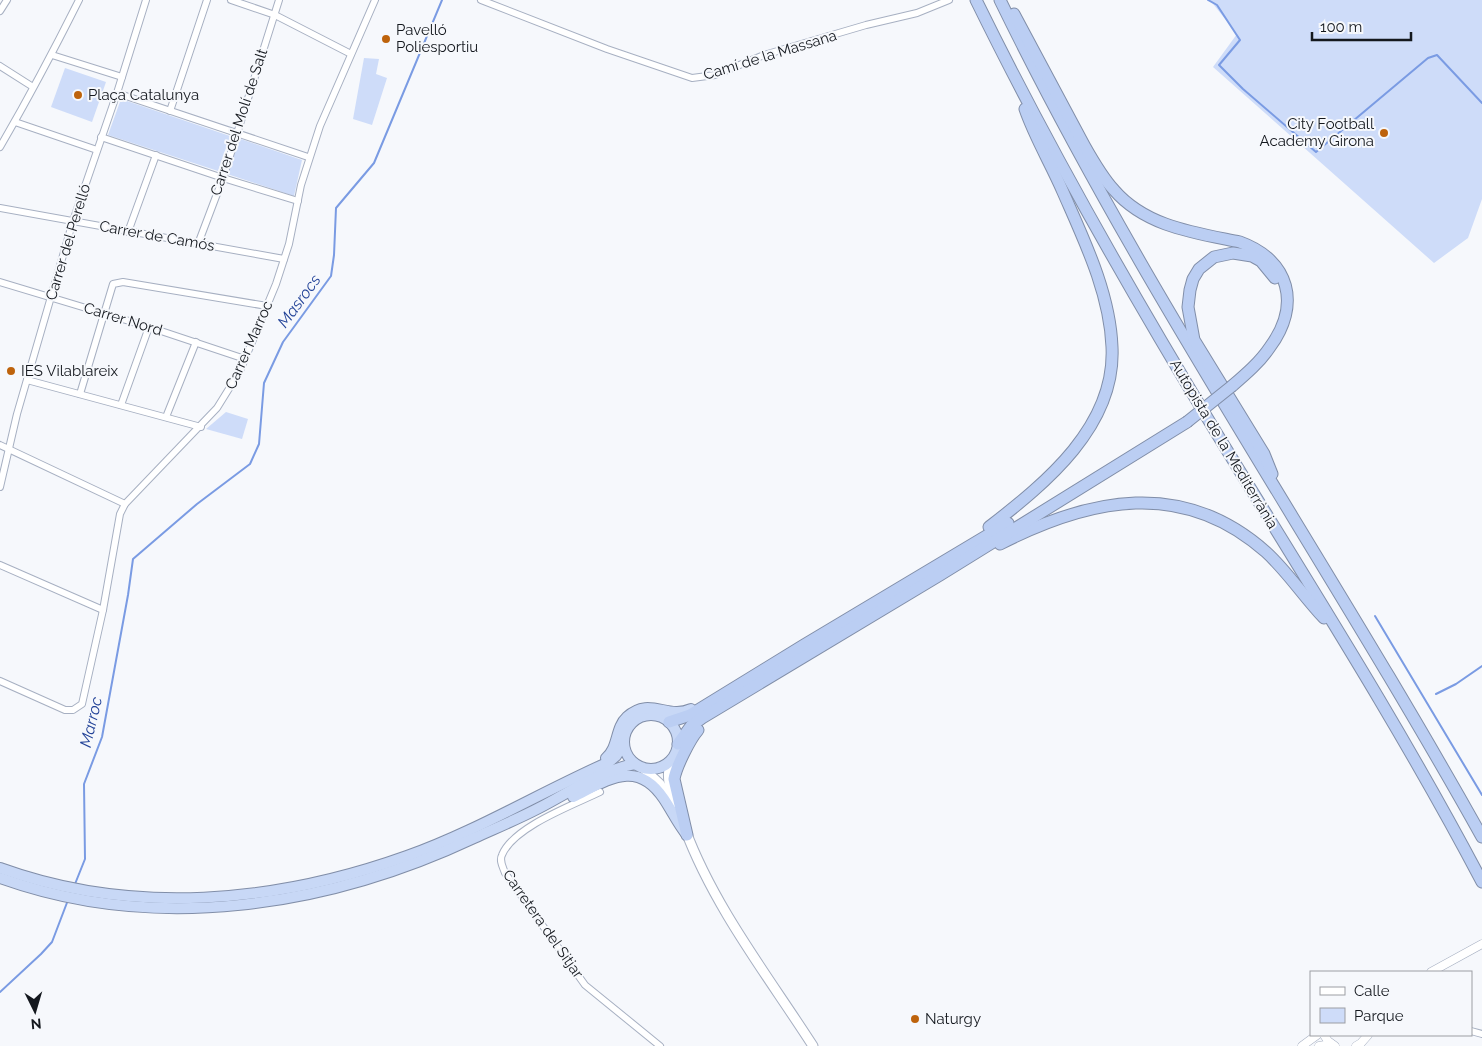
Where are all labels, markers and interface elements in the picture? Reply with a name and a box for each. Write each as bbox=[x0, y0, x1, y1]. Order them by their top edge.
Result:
scale bar bbox=[1312, 10, 1411, 42]
text: 100 m bbox=[1320, 18, 1362, 36]
place label: Pavelló Poliesportiu bbox=[396, 21, 478, 56]
street label: Camí de la Massana bbox=[701, 26, 839, 84]
marker: Pavelló Poliesportiu bbox=[380, 33, 392, 45]
street label: Carrer del Molí de Salt bbox=[207, 46, 271, 198]
place label: Plaça Catalunya bbox=[88, 86, 199, 104]
marker: Plaça Catalunya bbox=[72, 89, 84, 101]
place label: City Football Academy Girona bbox=[1259, 115, 1375, 150]
marker: City Football Academy Girona bbox=[1378, 127, 1390, 139]
street label: Carrer del Perelló bbox=[42, 182, 94, 302]
street label: Carrer de Camós bbox=[98, 217, 216, 255]
water label: Masrocs bbox=[273, 270, 325, 331]
street label: Carrer Marroc bbox=[221, 298, 277, 392]
street label: Carrer Nord bbox=[82, 299, 164, 339]
street label: Autopista de la Mediterrània bbox=[1166, 356, 1282, 532]
place label: IES Vilablareix bbox=[21, 362, 119, 380]
marker: IES Vilablareix bbox=[5, 365, 17, 377]
water label: Marroc bbox=[76, 694, 106, 749]
street label: Carretera del Sitjar bbox=[499, 866, 588, 982]
legend bbox=[1310, 971, 1472, 1036]
text: Calle bbox=[1354, 982, 1390, 1000]
north arrow bbox=[10, 986, 60, 1036]
text: Parque bbox=[1354, 1007, 1404, 1025]
place label: Naturgy bbox=[925, 1010, 981, 1028]
marker: Naturgy bbox=[909, 1013, 921, 1025]
text: N bbox=[30, 1016, 42, 1032]

